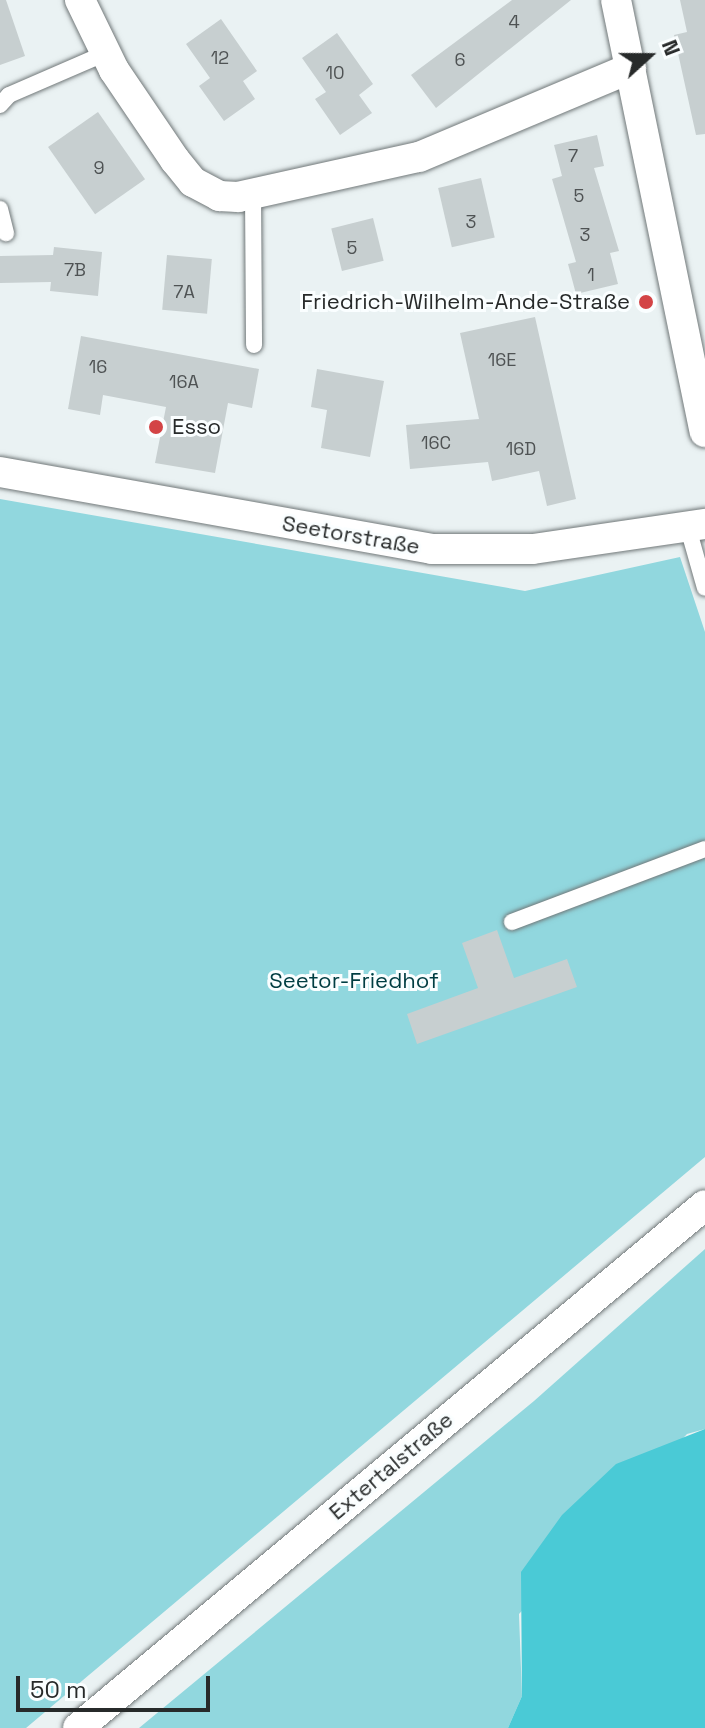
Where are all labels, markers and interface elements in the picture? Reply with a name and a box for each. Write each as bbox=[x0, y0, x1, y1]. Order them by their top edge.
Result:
house number: 4 bbox=[508, 11, 520, 33]
north arrow bbox=[609, 16, 689, 96]
text: N bbox=[656, 35, 687, 59]
house number: 12 bbox=[211, 47, 229, 69]
house number: 6 bbox=[454, 49, 466, 71]
house number: 10 bbox=[325, 62, 345, 84]
house number: 7 bbox=[568, 145, 578, 167]
house number: 9 bbox=[93, 157, 105, 179]
house number: 5 bbox=[574, 185, 584, 207]
house number: 3 bbox=[466, 211, 476, 233]
house number: 3 bbox=[580, 224, 590, 246]
house number: 5 bbox=[347, 237, 357, 259]
house number: 7B bbox=[64, 259, 86, 281]
house number: 1 bbox=[587, 264, 595, 286]
house number: 7A bbox=[173, 281, 195, 303]
place label: Friedrich-Wilhelm-Ande-Straße bbox=[301, 289, 630, 315]
marker: Friedrich-Wilhelm-Ande-Straße bbox=[637, 293, 655, 311]
house number: 16E bbox=[488, 349, 516, 371]
house number: 16 bbox=[89, 356, 107, 378]
house number: 16A bbox=[169, 371, 199, 393]
place label: Esso bbox=[172, 414, 221, 440]
marker: Esso bbox=[147, 418, 165, 436]
house number: 16C bbox=[421, 432, 451, 454]
house number: 16D bbox=[506, 438, 536, 460]
street label: Seetorstraße bbox=[280, 510, 422, 560]
park label: Seetor-Friedhof bbox=[269, 968, 439, 994]
street label: Extertalstraße bbox=[324, 1407, 458, 1525]
scale bar bbox=[20, 1660, 214, 1710]
text: 50 m bbox=[30, 1674, 87, 1705]

